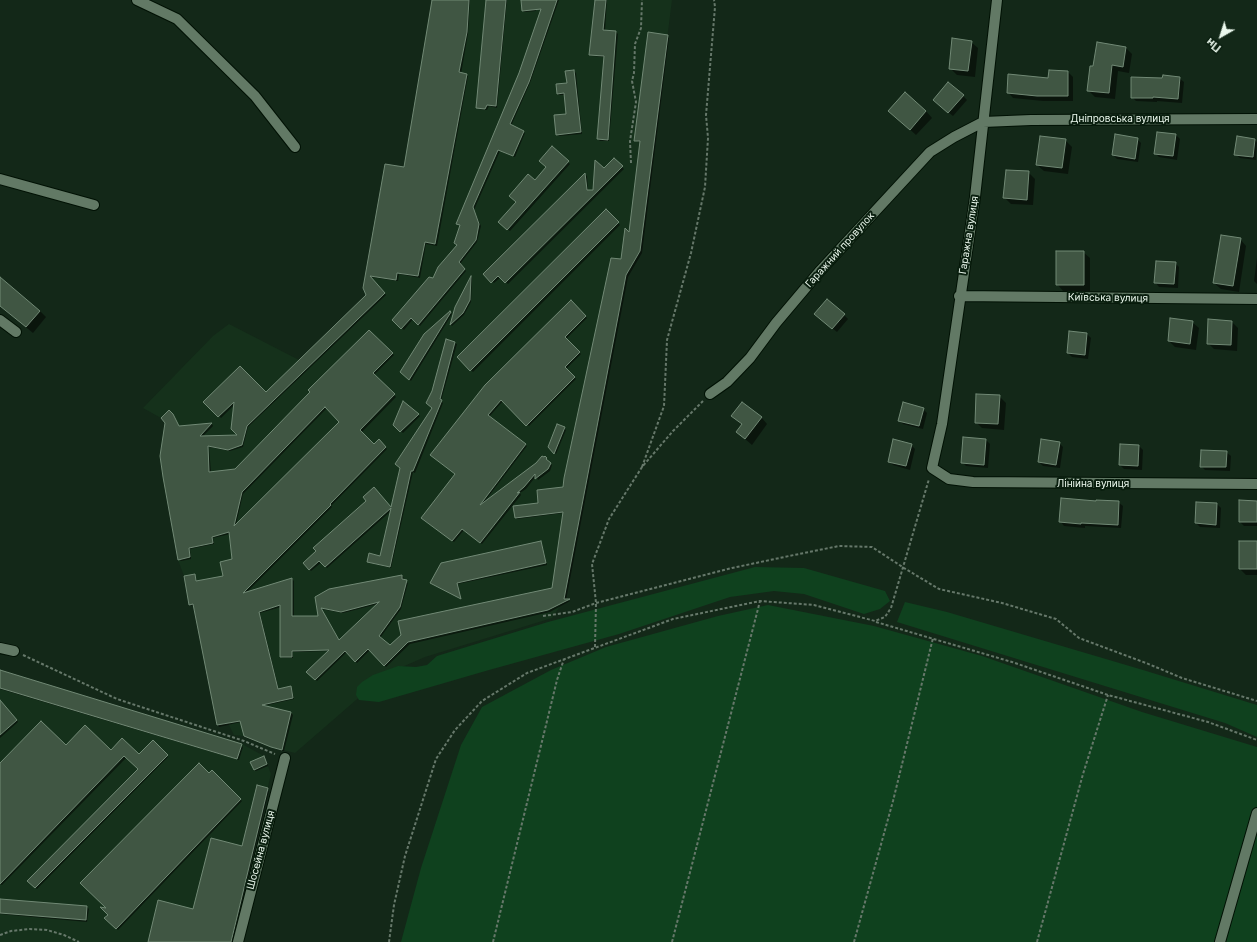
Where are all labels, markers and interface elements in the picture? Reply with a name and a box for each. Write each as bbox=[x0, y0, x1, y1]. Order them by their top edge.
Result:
north arrow bbox=[1201, 16, 1241, 56]
text: Пн bbox=[1203, 35, 1224, 56]
street label: Дніпровська вулиця bbox=[1070, 113, 1170, 125]
street label: Гаражна вулиця bbox=[957, 195, 981, 275]
street label: Гаражний провулок bbox=[803, 210, 877, 290]
street label: Київська вулиця bbox=[1068, 291, 1148, 305]
street label: Лінійна вулиця bbox=[1057, 478, 1129, 490]
street label: Шосейна вулиця bbox=[245, 809, 277, 891]

